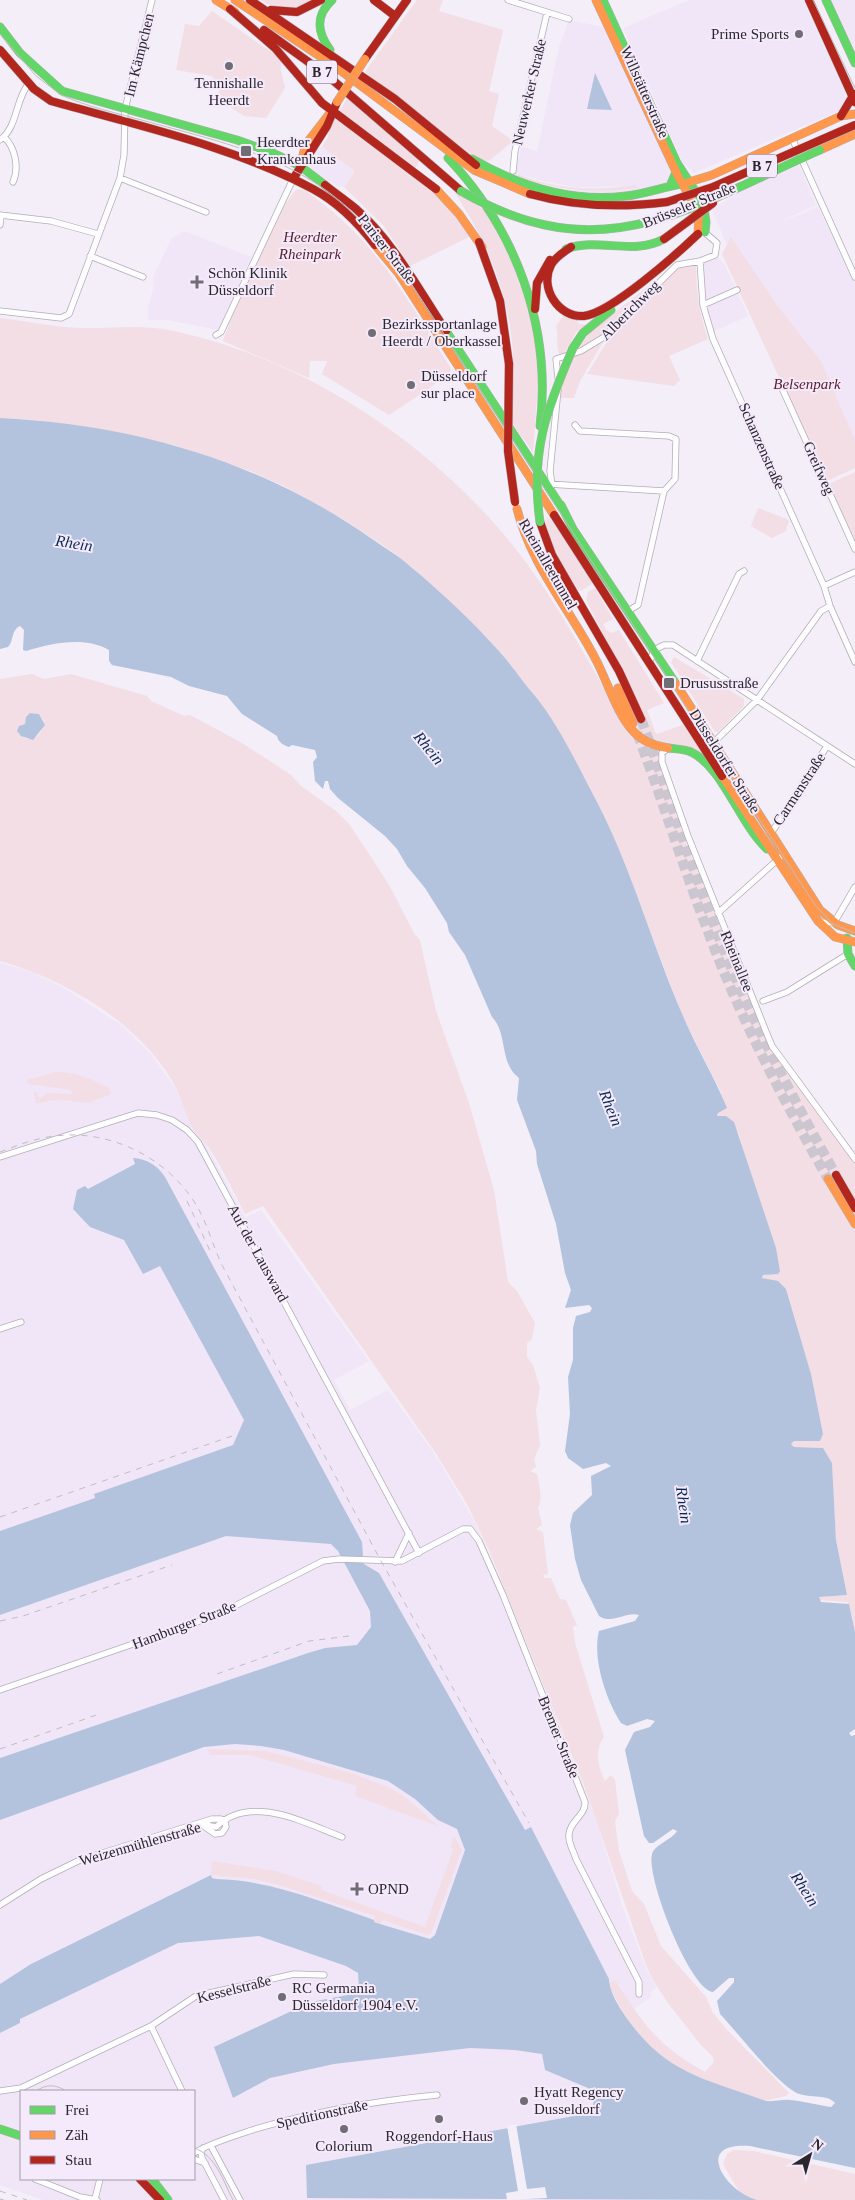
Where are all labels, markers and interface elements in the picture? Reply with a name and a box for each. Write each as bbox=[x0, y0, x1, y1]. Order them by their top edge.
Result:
street label: Im Kämpchen bbox=[121, 11, 157, 98]
place label: Prime Sports bbox=[711, 26, 789, 42]
marker: Prime Sports bbox=[793, 28, 805, 40]
street label: Neuwerker Straße bbox=[509, 37, 549, 147]
street label: Willstätterstraße bbox=[618, 44, 672, 141]
marker: Tennishalle Heerdt bbox=[223, 60, 235, 72]
road number: B 7 bbox=[307, 61, 337, 84]
place label: Tennishalle Heerdt bbox=[195, 75, 264, 108]
place label: Heerdter Krankenhaus bbox=[257, 134, 336, 167]
marker: Heerdter Krankenhaus bbox=[239, 144, 253, 158]
road number: B 7 bbox=[747, 154, 777, 178]
street label: Brüsseler Straße bbox=[640, 179, 738, 231]
street label: Pariser Straße bbox=[355, 211, 419, 287]
park label: Heerdter Rheinpark bbox=[278, 229, 342, 262]
place label: Schön Klinik Düsseldorf bbox=[208, 265, 288, 298]
marker: Schön Klinik Düsseldorf bbox=[190, 275, 204, 289]
street label: Alberichweg bbox=[597, 277, 663, 343]
place label: Bezirkssportanlage Heerdt / Oberkassel bbox=[382, 316, 501, 349]
marker: Bezirkssportanlage Heerdt / Oberkassel bbox=[366, 327, 378, 339]
place label: Düsseldorf sur place bbox=[421, 368, 487, 401]
park label: Belsenpark bbox=[773, 376, 841, 392]
marker: Düsseldorf sur place bbox=[405, 379, 417, 391]
street label: Schanzenstraße bbox=[736, 400, 788, 492]
street label: Greifweg bbox=[800, 439, 838, 498]
street label: Rheinalleetunnel bbox=[516, 516, 580, 612]
water label: Rhein bbox=[53, 532, 94, 554]
place label: Drususstraße bbox=[680, 675, 759, 691]
marker: Drususstraße bbox=[662, 676, 676, 690]
street label: Düsseldorfer Straße bbox=[687, 706, 764, 816]
water label: Rhein bbox=[410, 727, 447, 768]
street label: Carmenstraße bbox=[770, 749, 829, 828]
street label: Rheinallee bbox=[718, 928, 757, 994]
water label: Rhein bbox=[596, 1087, 626, 1128]
street label: Auf der Lausward bbox=[225, 1201, 292, 1305]
water label: Rhein bbox=[673, 1484, 695, 1525]
street label: Hamburger Straße bbox=[130, 1598, 239, 1652]
street label: Bremer Straße bbox=[535, 1694, 583, 1781]
street label: Weizenmühlenstraße bbox=[78, 1819, 203, 1869]
water label: Rhein bbox=[787, 1868, 822, 1909]
place label: OPND bbox=[368, 1881, 409, 1897]
marker: OPND bbox=[350, 1882, 364, 1896]
street label: Kesselstraße bbox=[195, 1972, 273, 2006]
place label: RC Germania Düsseldorf 1904 e.V. bbox=[292, 1980, 418, 2013]
marker: RC Germania Düsseldorf 1904 e.V. bbox=[276, 1991, 288, 2003]
place label: Hyatt Regency Dusseldorf bbox=[534, 2084, 624, 2117]
legend bbox=[20, 2090, 195, 2180]
marker: Hyatt Regency Dusseldorf bbox=[518, 2095, 530, 2107]
street label: Speditionstraße bbox=[275, 2096, 370, 2132]
text: Frei bbox=[65, 2102, 89, 2118]
marker: Roggendorf-Haus bbox=[433, 2113, 445, 2125]
marker: Colorium bbox=[338, 2123, 350, 2135]
text: Zäh bbox=[65, 2127, 89, 2143]
place label: Roggendorf-Haus bbox=[385, 2128, 493, 2144]
north arrow bbox=[785, 2130, 835, 2180]
text: N bbox=[809, 2136, 826, 2154]
place label: Colorium bbox=[315, 2138, 373, 2154]
text: Stau bbox=[65, 2152, 92, 2168]

